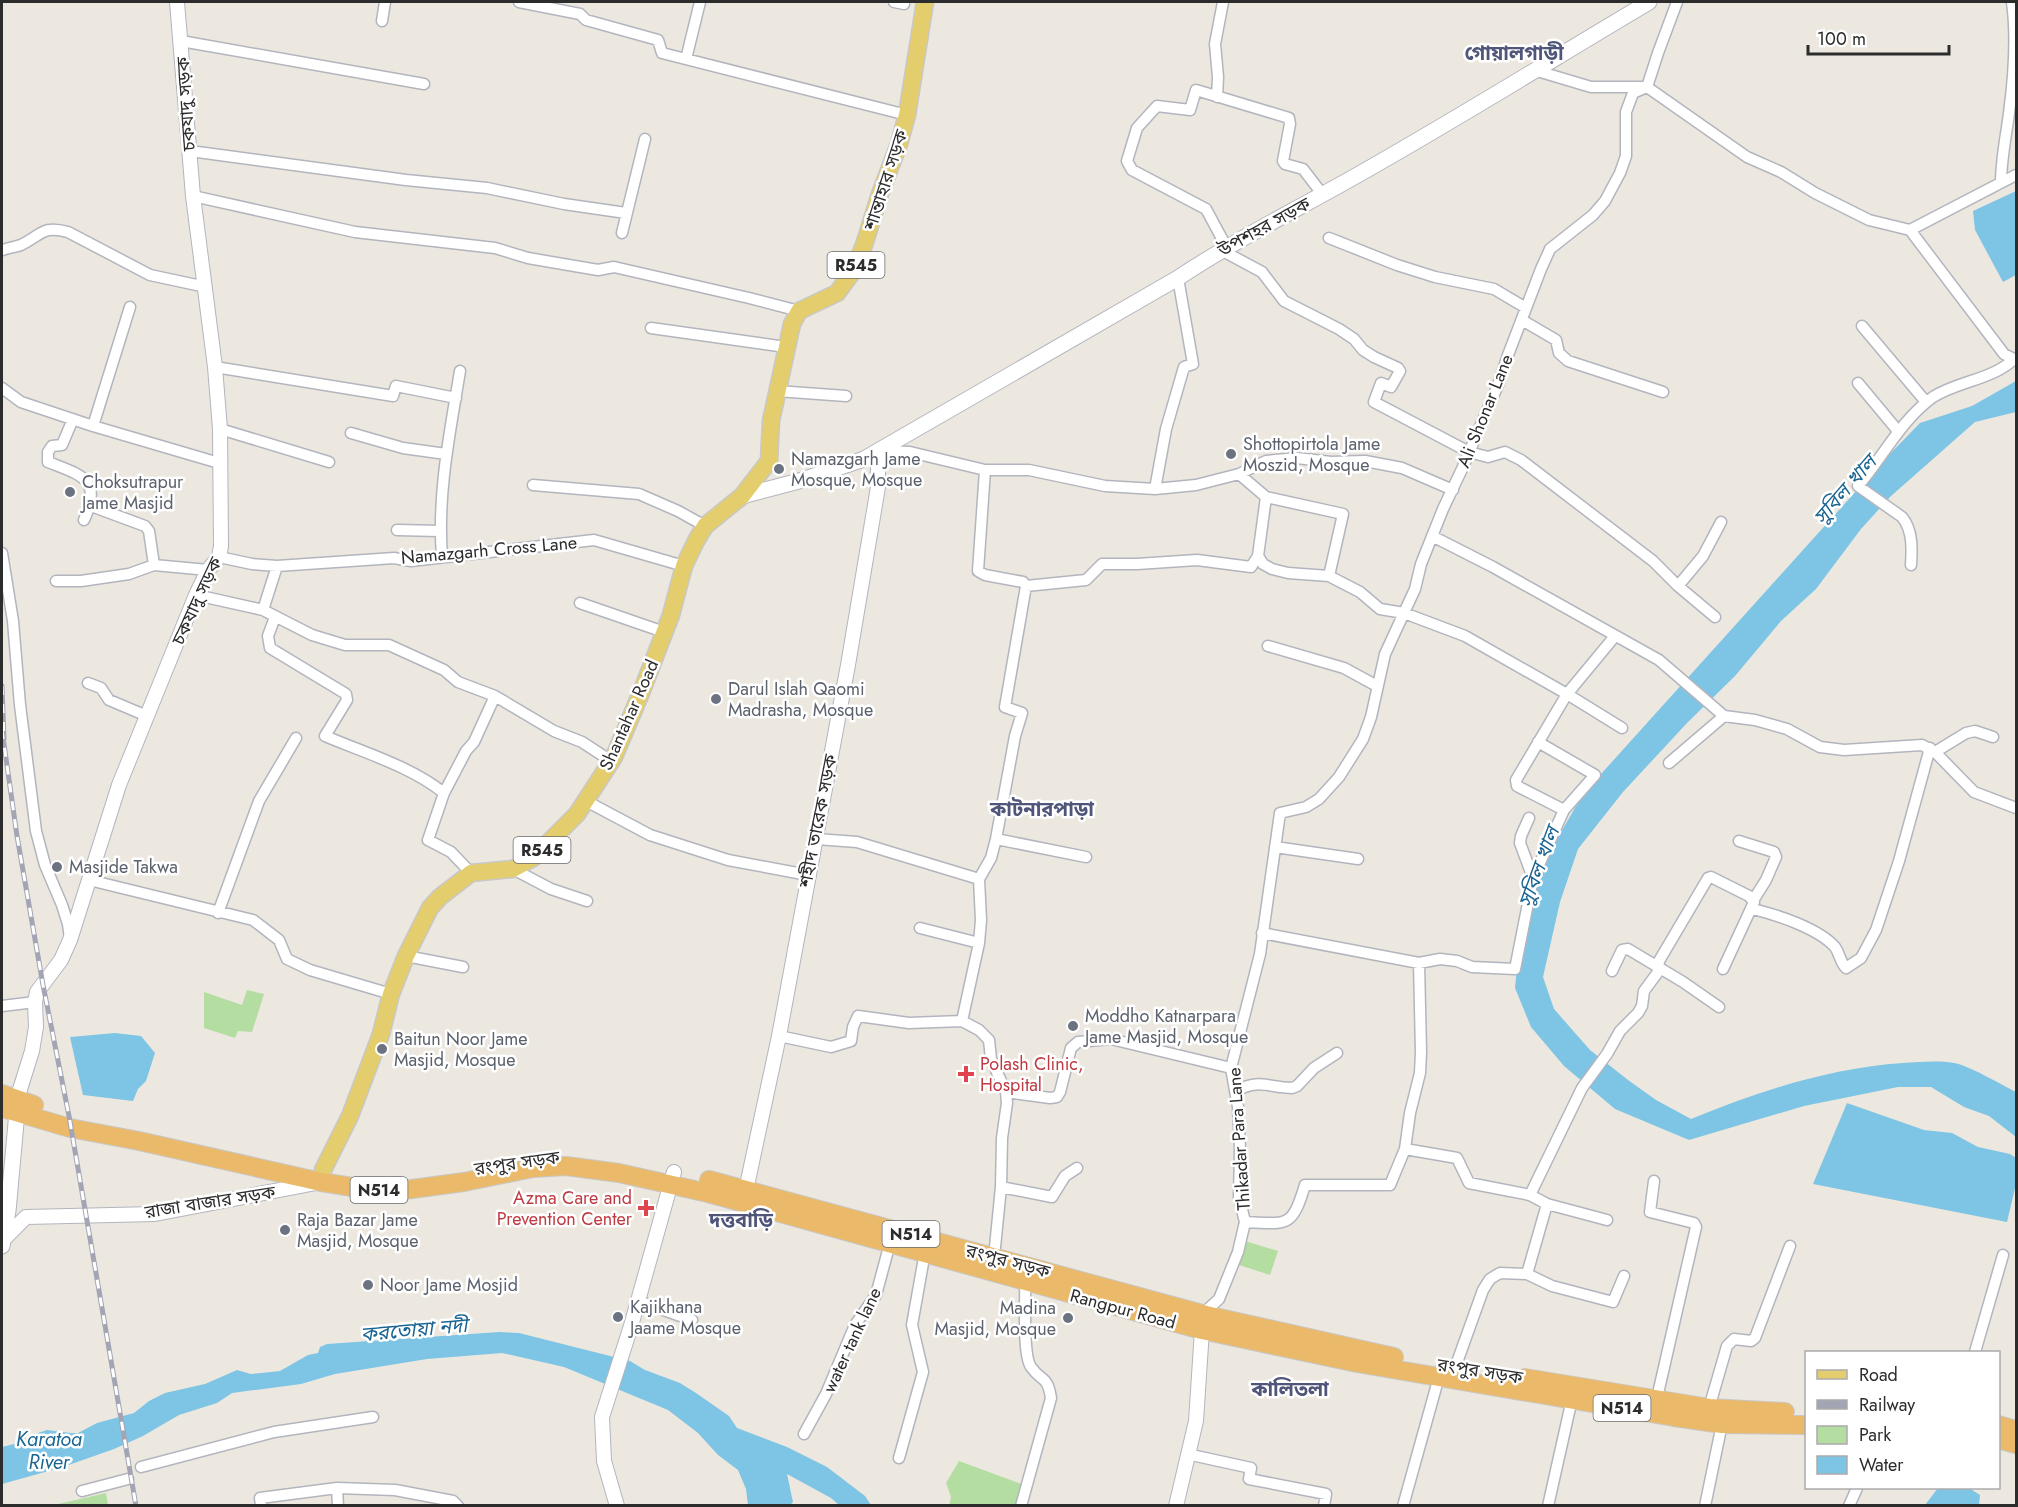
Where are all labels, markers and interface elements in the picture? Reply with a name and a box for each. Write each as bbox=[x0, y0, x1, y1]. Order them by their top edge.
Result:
scale bar bbox=[1808, 18, 1949, 56]
text: 100 m bbox=[1817, 26, 1866, 52]
district label: গোয়ালগাড়ী bbox=[1464, 39, 1564, 68]
street label: চকযাদু সড়ক bbox=[170, 56, 202, 153]
street label: শান্তাহার সড়ক bbox=[857, 126, 915, 235]
street label: উপশহর সড়ক bbox=[1212, 191, 1315, 264]
road number: R545 bbox=[828, 252, 884, 278]
street label: Ali Shonar Lane bbox=[1450, 350, 1520, 472]
place label: Shottopirtola Jame Moszid, Mosque bbox=[1243, 431, 1380, 478]
place label: Namazgarh Jame Mosque, Mosque bbox=[791, 446, 922, 493]
water label: সুবিল খাল bbox=[1807, 446, 1886, 531]
marker: Shottopirtola Jame Moszid, Mosque bbox=[1224, 447, 1238, 461]
marker: Namazgarh Jame Mosque, Mosque bbox=[772, 462, 786, 476]
place label: Choksutrapur Jame Masjid bbox=[80, 469, 184, 516]
marker: Choksutrapur Jame Masjid bbox=[63, 485, 77, 499]
street label: Namazgarh Cross Lane bbox=[400, 529, 578, 571]
street label: চকযাদু সড়ক bbox=[165, 552, 229, 650]
street label: Shantahar Road bbox=[593, 655, 665, 775]
place label: Darul Islah Qaomi Madrasha, Mosque bbox=[728, 676, 873, 723]
marker: Darul Islah Qaomi Madrasha, Mosque bbox=[709, 692, 723, 706]
street label: শহীদ তারেক সড়ক bbox=[792, 752, 844, 891]
district label: কাটনারপাড়া bbox=[989, 795, 1094, 824]
water label: সুবিল খাল bbox=[1511, 820, 1568, 911]
road number: R545 bbox=[514, 837, 570, 863]
place label: Masjide Takwa bbox=[69, 854, 178, 880]
marker: Masjide Takwa bbox=[50, 860, 64, 874]
place label: Moddho Katnarpara Jame Masjid, Mosque bbox=[1083, 1003, 1248, 1050]
marker: Moddho Katnarpara Jame Masjid, Mosque bbox=[1066, 1019, 1080, 1033]
place label: Baitun Noor Jame Masjid, Mosque bbox=[394, 1026, 527, 1073]
marker: Baitun Noor Jame Masjid, Mosque bbox=[375, 1042, 389, 1056]
place label: Polash Clinic, Hospital bbox=[980, 1051, 1083, 1098]
marker: Polash Clinic, Hospital bbox=[957, 1065, 975, 1083]
street label: Thikadar Para Lane bbox=[1221, 1067, 1257, 1211]
street label: রংপুর সড়ক bbox=[472, 1144, 562, 1182]
road number: N514 bbox=[350, 1177, 407, 1203]
street label: রাজা বাজার সড়ক bbox=[142, 1179, 278, 1225]
place label: Azma Care and Prevention Center bbox=[497, 1185, 633, 1232]
marker: Azma Care and Prevention Center bbox=[637, 1199, 655, 1217]
district label: দত্তবাড়ি bbox=[708, 1206, 773, 1235]
place label: Raja Bazar Jame Masjid, Mosque bbox=[297, 1207, 419, 1254]
road number: N514 bbox=[882, 1221, 940, 1247]
marker: Raja Bazar Jame Masjid, Mosque bbox=[278, 1223, 292, 1237]
street label: রংপুর সড়ক bbox=[962, 1237, 1053, 1285]
place label: Noor Jame Mosjid bbox=[380, 1272, 518, 1298]
marker: Noor Jame Mosjid bbox=[361, 1278, 375, 1292]
street label: Rangpur Road bbox=[1067, 1282, 1179, 1336]
street label: water tank lane bbox=[816, 1283, 888, 1397]
place label: Kajikhana Jaame Mosque bbox=[628, 1294, 741, 1341]
place label: Madina Masjid, Mosque bbox=[934, 1295, 1056, 1342]
marker: Kajikhana Jaame Mosque bbox=[611, 1310, 625, 1324]
water label: করতোয়া নদী bbox=[359, 1311, 472, 1349]
marker: Madina Masjid, Mosque bbox=[1061, 1311, 1075, 1325]
street label: রংপুর সড়ক bbox=[1434, 1351, 1525, 1391]
legend bbox=[1805, 1351, 2000, 1489]
text: Road bbox=[1859, 1362, 1898, 1388]
district label: কালিতলা bbox=[1250, 1375, 1329, 1404]
text: Railway bbox=[1859, 1392, 1915, 1418]
road number: N514 bbox=[1594, 1395, 1650, 1421]
text: Park bbox=[1859, 1422, 1891, 1448]
water label: Karatoa River bbox=[16, 1425, 82, 1477]
text: Water bbox=[1859, 1452, 1904, 1478]

